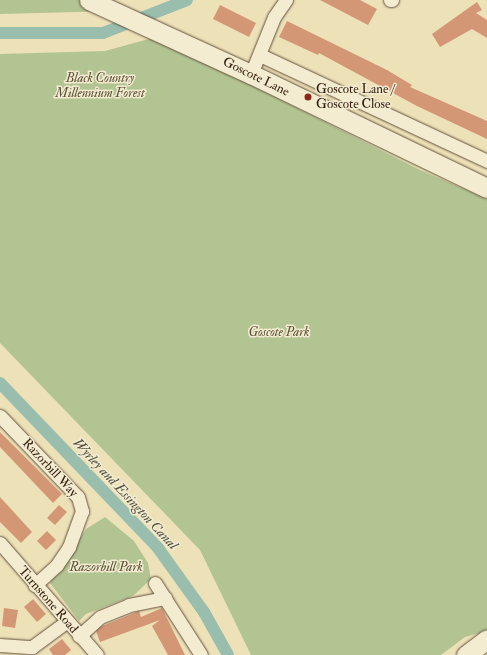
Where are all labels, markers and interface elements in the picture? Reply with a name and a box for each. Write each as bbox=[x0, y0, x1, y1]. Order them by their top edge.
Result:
street label: Goscote Lane bbox=[220, 54, 292, 100]
park label: Black Country Millennium Forest bbox=[55, 71, 145, 102]
place label: Goscote Lane / Goscote Close bbox=[316, 82, 394, 113]
marker: Goscote Lane / Goscote Close bbox=[303, 92, 313, 102]
park label: Goscote Park bbox=[249, 324, 309, 340]
water label: Wyrley and Essington Canal bbox=[69, 435, 181, 553]
street label: Razorbill Way bbox=[19, 436, 81, 500]
park label: Razorbill Park bbox=[69, 559, 143, 575]
street label: Turnstone Road bbox=[15, 563, 81, 637]

